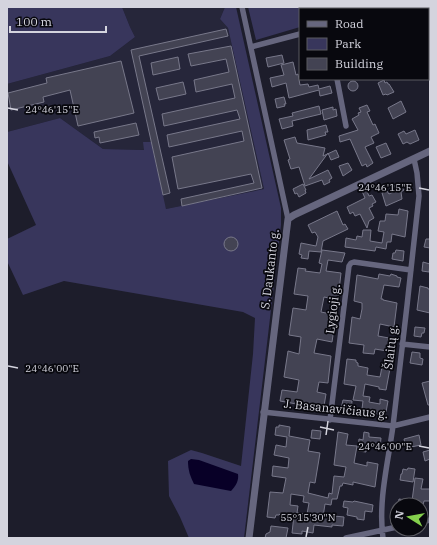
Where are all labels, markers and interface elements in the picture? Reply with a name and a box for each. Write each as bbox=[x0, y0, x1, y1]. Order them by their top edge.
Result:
scale bar bbox=[10, 8, 106, 34]
legend bbox=[299, 8, 429, 80]
text: 100 m bbox=[16, 14, 52, 29]
text: Road bbox=[335, 16, 364, 31]
text: Park bbox=[335, 36, 361, 51]
text: Building bbox=[335, 56, 383, 71]
text: 24°46'15"E bbox=[25, 103, 79, 116]
text: 24°46'15"E bbox=[358, 181, 412, 194]
street label: S. Daukanto g. bbox=[257, 228, 282, 310]
street label: Lygioji g. bbox=[322, 283, 343, 335]
street label: Šlaitų g. bbox=[380, 324, 401, 370]
text: 24°46'00"E bbox=[25, 362, 79, 375]
street label: J. Basanavičiaus g. bbox=[283, 396, 389, 421]
text: 24°46'00"E bbox=[358, 440, 412, 453]
north arrow bbox=[389, 497, 429, 537]
text: N bbox=[391, 509, 407, 521]
text: 55°15'30"N bbox=[281, 511, 336, 524]

